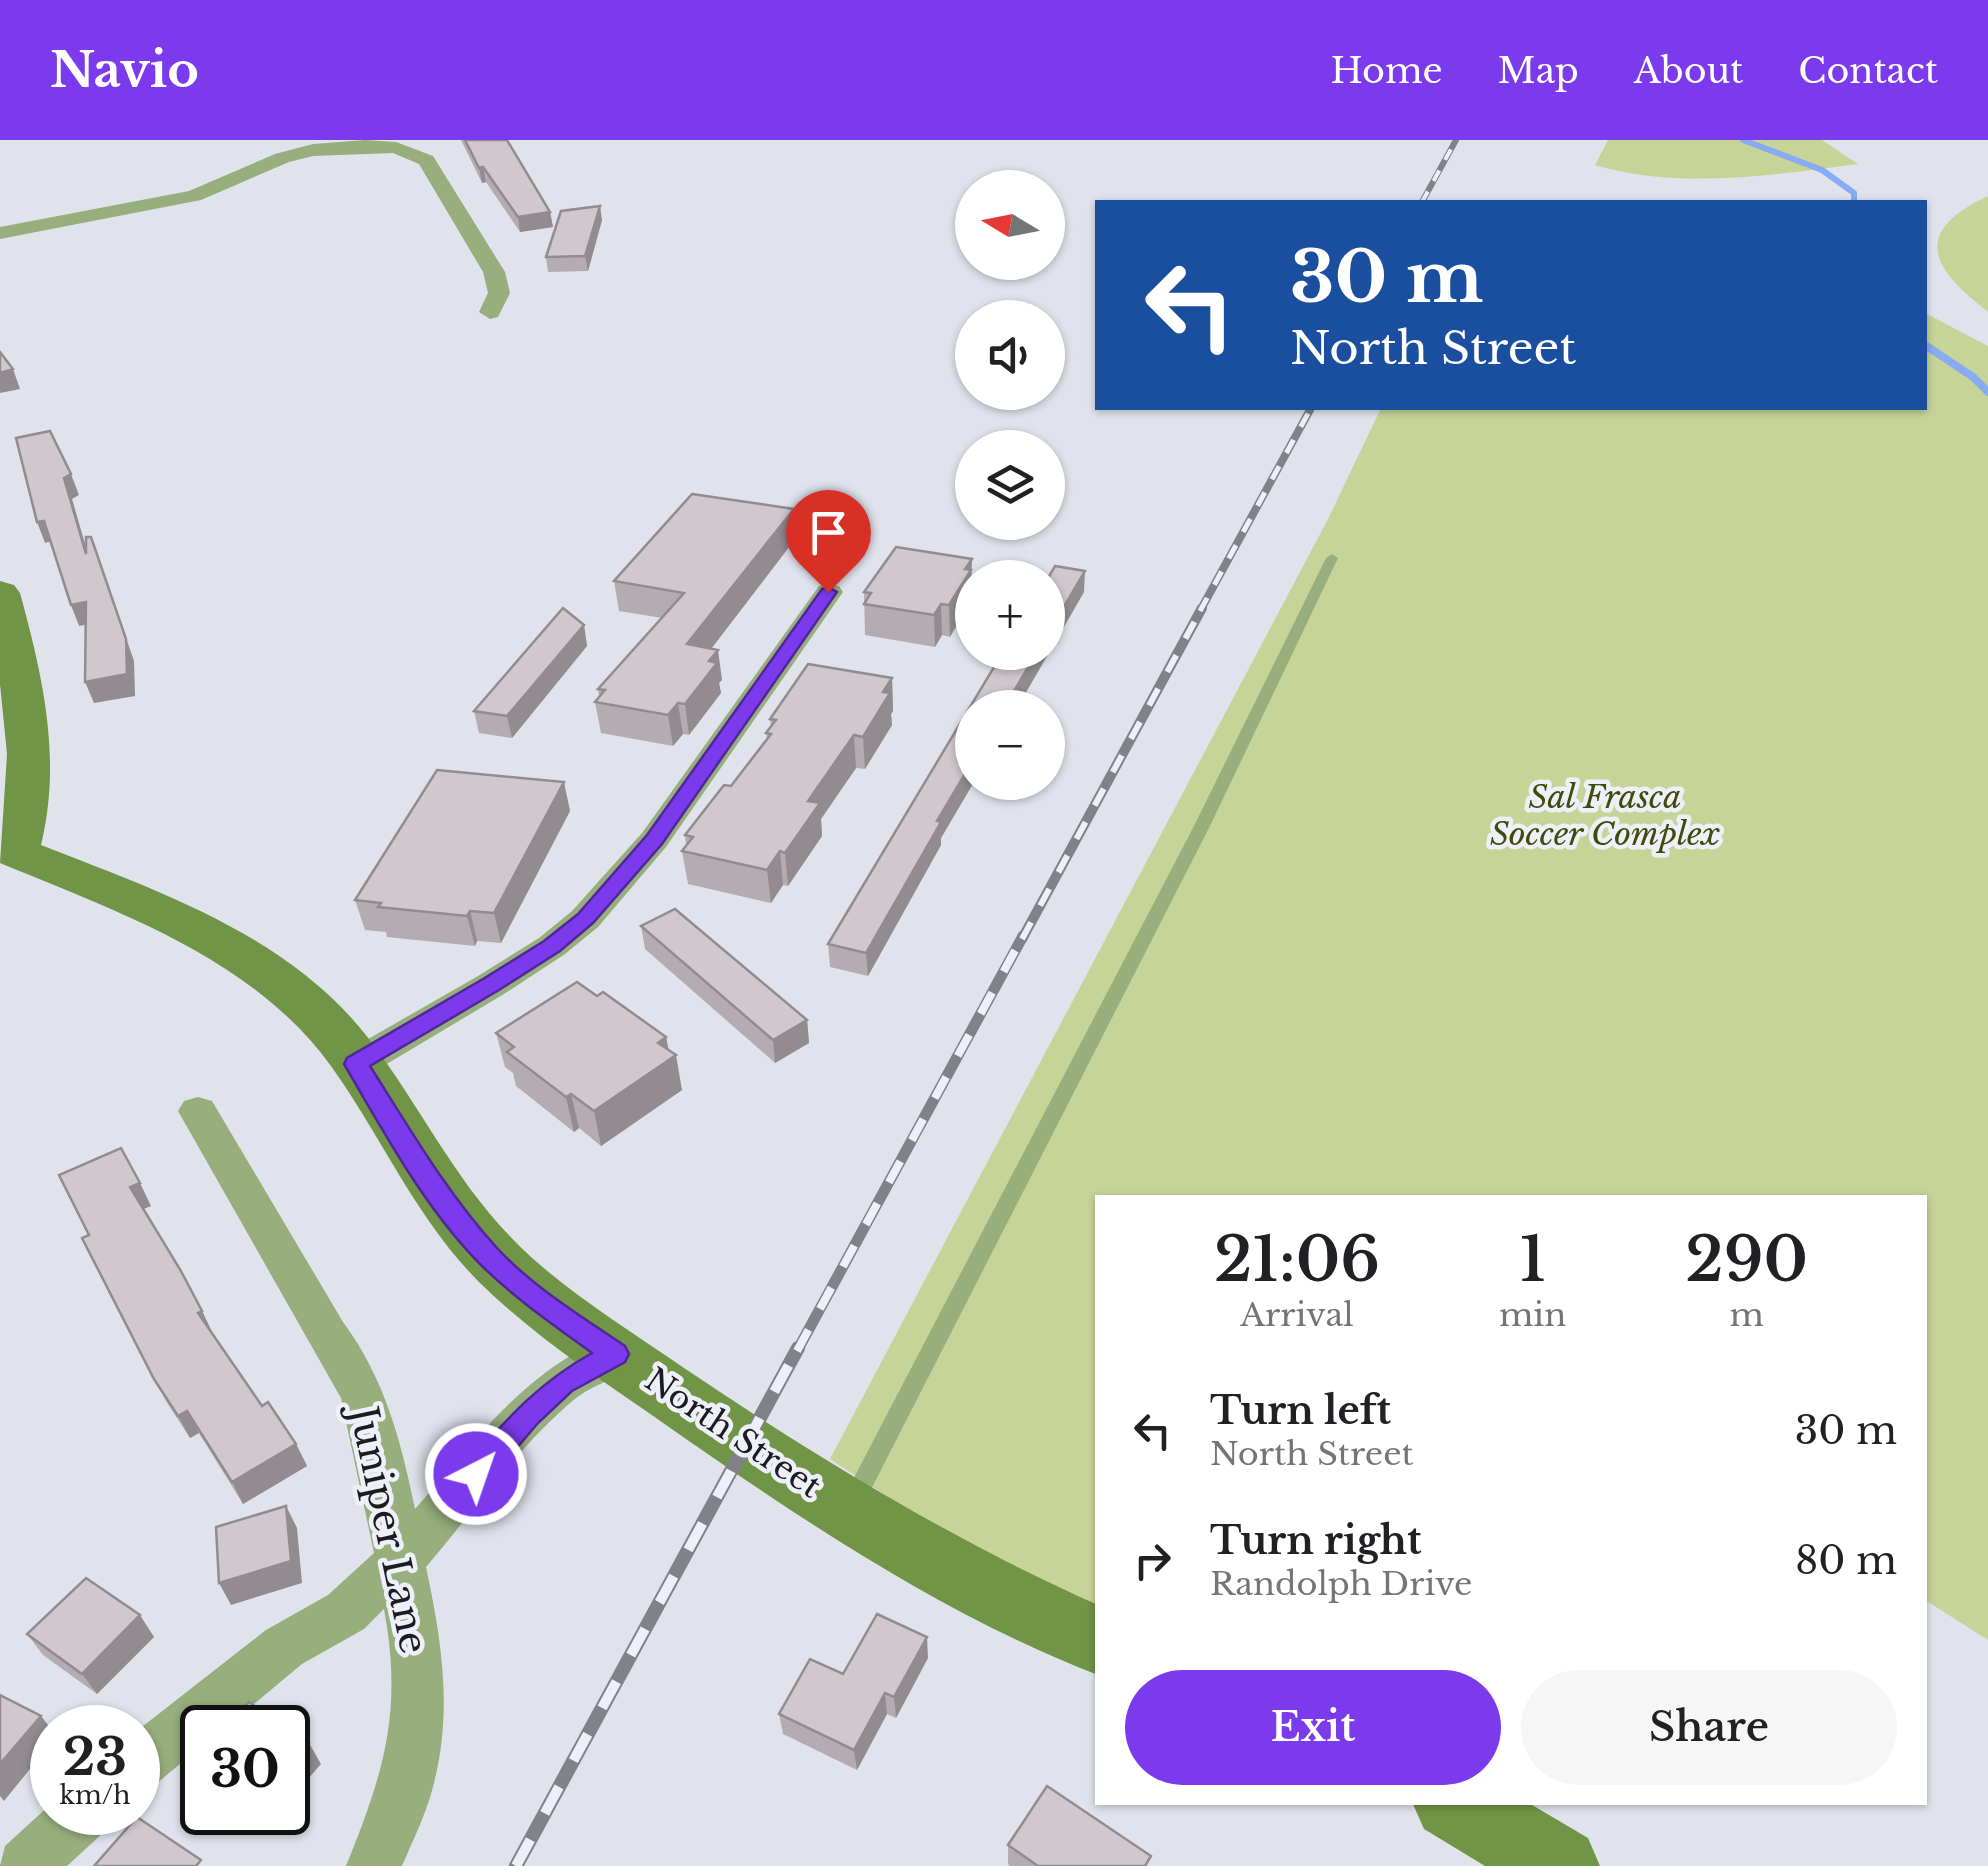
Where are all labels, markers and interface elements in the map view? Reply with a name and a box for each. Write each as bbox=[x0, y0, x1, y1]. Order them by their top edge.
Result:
text: Navio bbox=[50, 40, 199, 100]
text: Home bbox=[1331, 49, 1443, 92]
text: Map bbox=[1498, 49, 1579, 92]
text: About bbox=[1634, 49, 1743, 92]
text: Contact bbox=[1798, 49, 1938, 92]
north arrow bbox=[955, 170, 1065, 280]
map controls bbox=[955, 170, 1065, 800]
text: 30 m bbox=[1290, 234, 1483, 321]
icon: left bbox=[1125, 240, 1255, 370]
button: sound bbox=[955, 300, 1065, 410]
text: North Street bbox=[1290, 320, 1576, 376]
button: layers bbox=[955, 430, 1065, 540]
pin bbox=[786, 490, 871, 593]
icon: arrive bbox=[801, 505, 856, 560]
button: + bbox=[955, 560, 1065, 670]
button: − bbox=[955, 690, 1065, 800]
park label: Sal Frasca Soccer Complex bbox=[1490, 777, 1721, 854]
text: 21:06 bbox=[1214, 1223, 1380, 1297]
text: 1 bbox=[1519, 1223, 1546, 1297]
text: 290 bbox=[1685, 1223, 1808, 1297]
text: Arrival bbox=[1240, 1295, 1354, 1335]
text: min bbox=[1499, 1295, 1566, 1335]
text: m bbox=[1729, 1295, 1764, 1335]
street label: North Street bbox=[637, 1359, 829, 1507]
text: Turn left bbox=[1210, 1387, 1391, 1434]
street label: Juniper Lane bbox=[339, 1397, 438, 1658]
icon: left bbox=[1125, 1403, 1180, 1458]
text: 30 m bbox=[1795, 1407, 1897, 1454]
position arrow bbox=[424, 1422, 528, 1526]
text: North Street bbox=[1210, 1434, 1414, 1474]
text: Turn right bbox=[1210, 1517, 1421, 1564]
icon: right bbox=[1125, 1533, 1180, 1588]
text: 80 m bbox=[1795, 1537, 1897, 1584]
text: Randolph Drive bbox=[1210, 1564, 1472, 1604]
button: Exit bbox=[1125, 1670, 1501, 1785]
button: Share bbox=[1521, 1670, 1897, 1785]
speed limit sign: 30 bbox=[180, 1705, 310, 1835]
text: 23 bbox=[63, 1726, 127, 1789]
text: km/h bbox=[60, 1780, 130, 1811]

